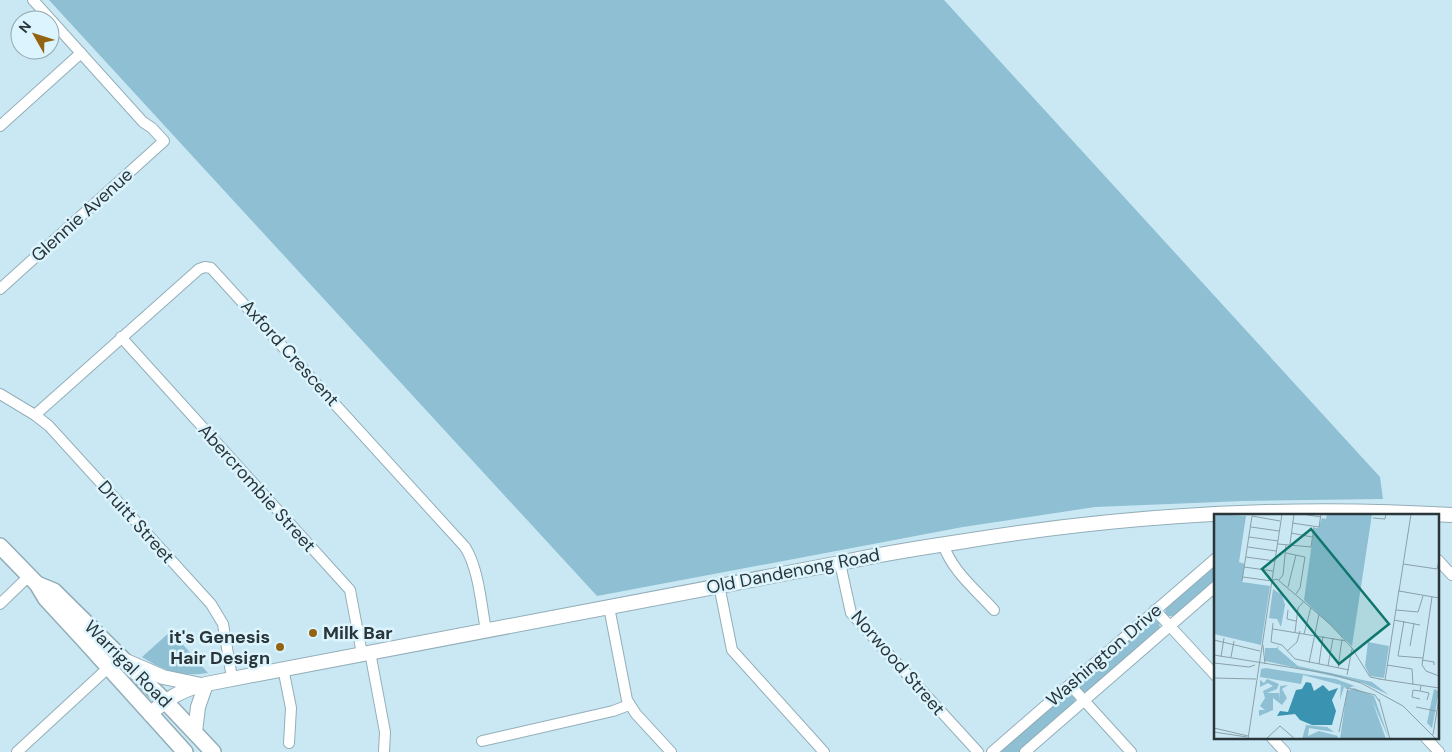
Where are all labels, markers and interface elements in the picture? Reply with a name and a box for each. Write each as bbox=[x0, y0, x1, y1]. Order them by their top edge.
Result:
north arrow bbox=[10, 10, 60, 60]
text: N bbox=[15, 17, 35, 36]
street label: Glennie Avenue bbox=[26, 163, 138, 267]
street label: Axford Crescent bbox=[236, 294, 344, 412]
street label: Abercrombie Street bbox=[193, 419, 321, 557]
street label: Druitt Street bbox=[92, 475, 180, 569]
inset map bbox=[1214, 514, 1440, 740]
street label: Old Dandenong Road bbox=[704, 542, 882, 600]
street label: Washington Drive bbox=[1041, 598, 1167, 712]
street label: Norwood Street bbox=[846, 605, 950, 721]
street label: Warrigal Road bbox=[79, 615, 177, 713]
place label: Milk Bar bbox=[323, 621, 393, 645]
place label: it's Genesis Hair Design bbox=[169, 625, 270, 670]
marker: Milk Bar bbox=[307, 627, 319, 639]
marker: it's Genesis Hair Design bbox=[274, 641, 286, 653]

